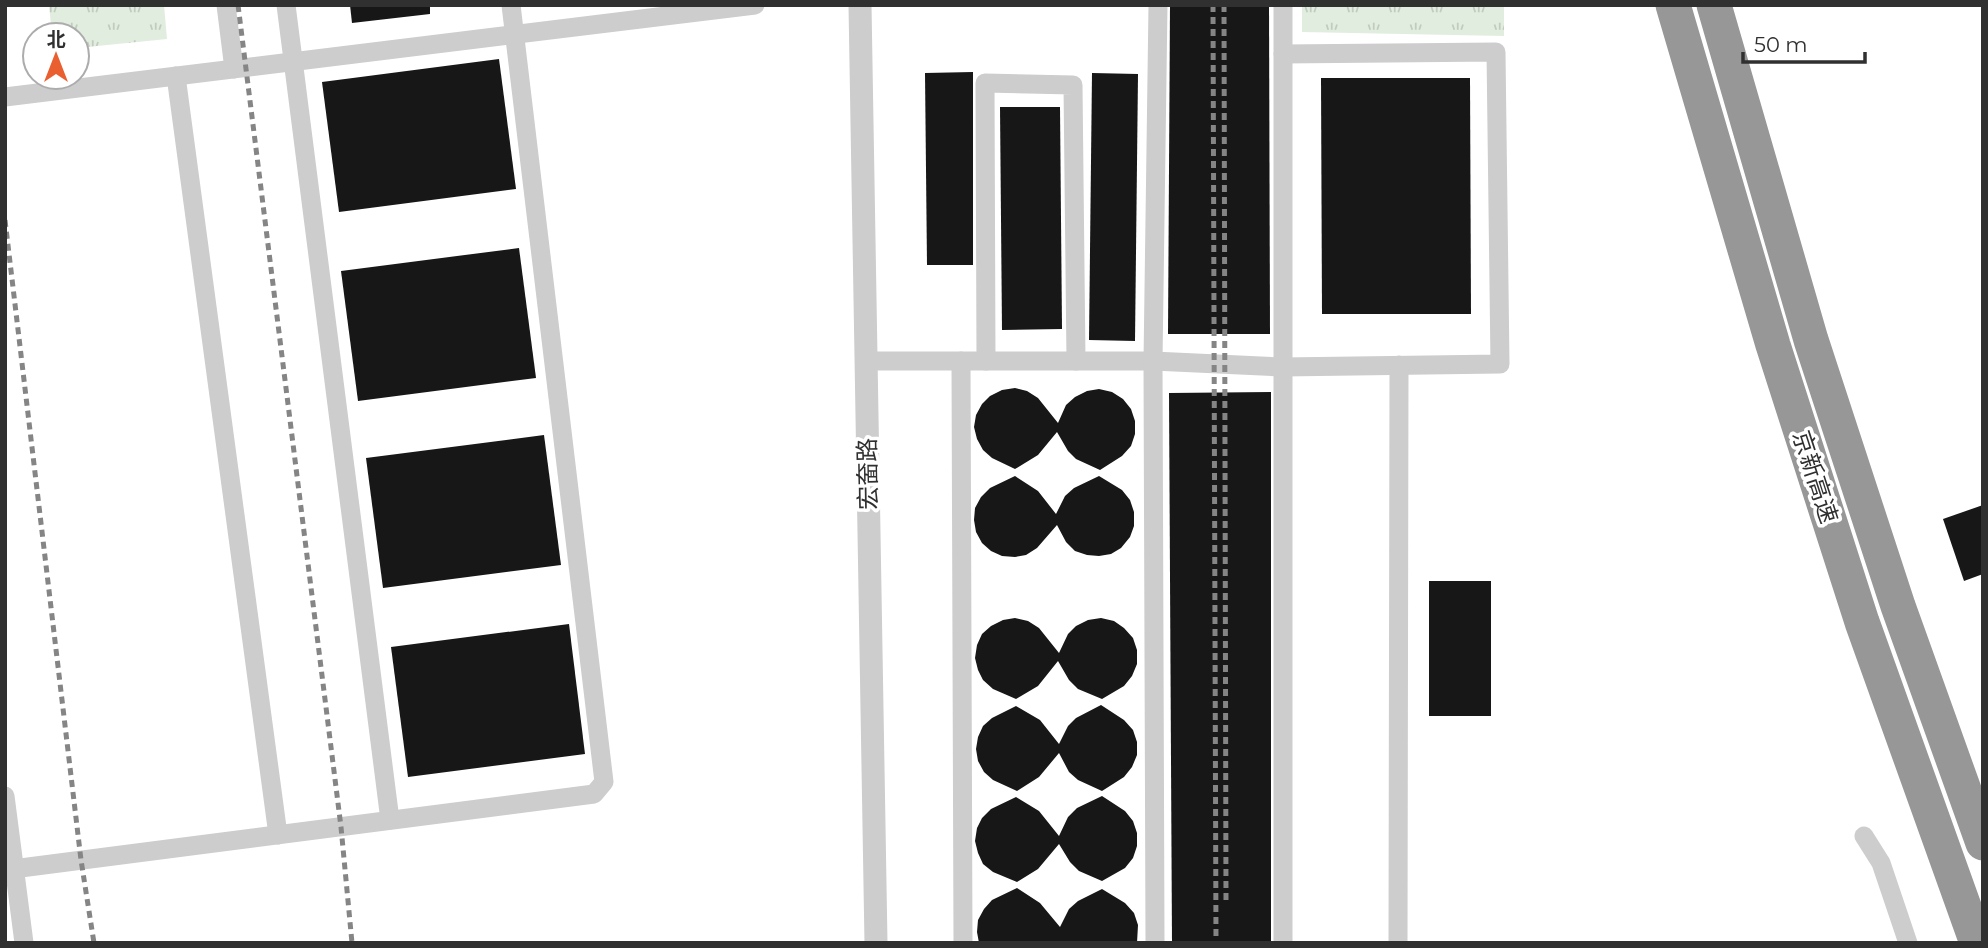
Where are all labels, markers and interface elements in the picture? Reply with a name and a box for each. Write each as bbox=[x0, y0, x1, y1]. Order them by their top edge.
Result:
north arrow bbox=[21, 21, 91, 91]
scale bar bbox=[1743, 21, 1866, 65]
text: 北 bbox=[46, 28, 66, 51]
text: 50 m bbox=[1754, 32, 1808, 57]
street label: 京新高速 bbox=[1787, 427, 1844, 527]
street label: 宏奤路 bbox=[852, 438, 883, 510]

